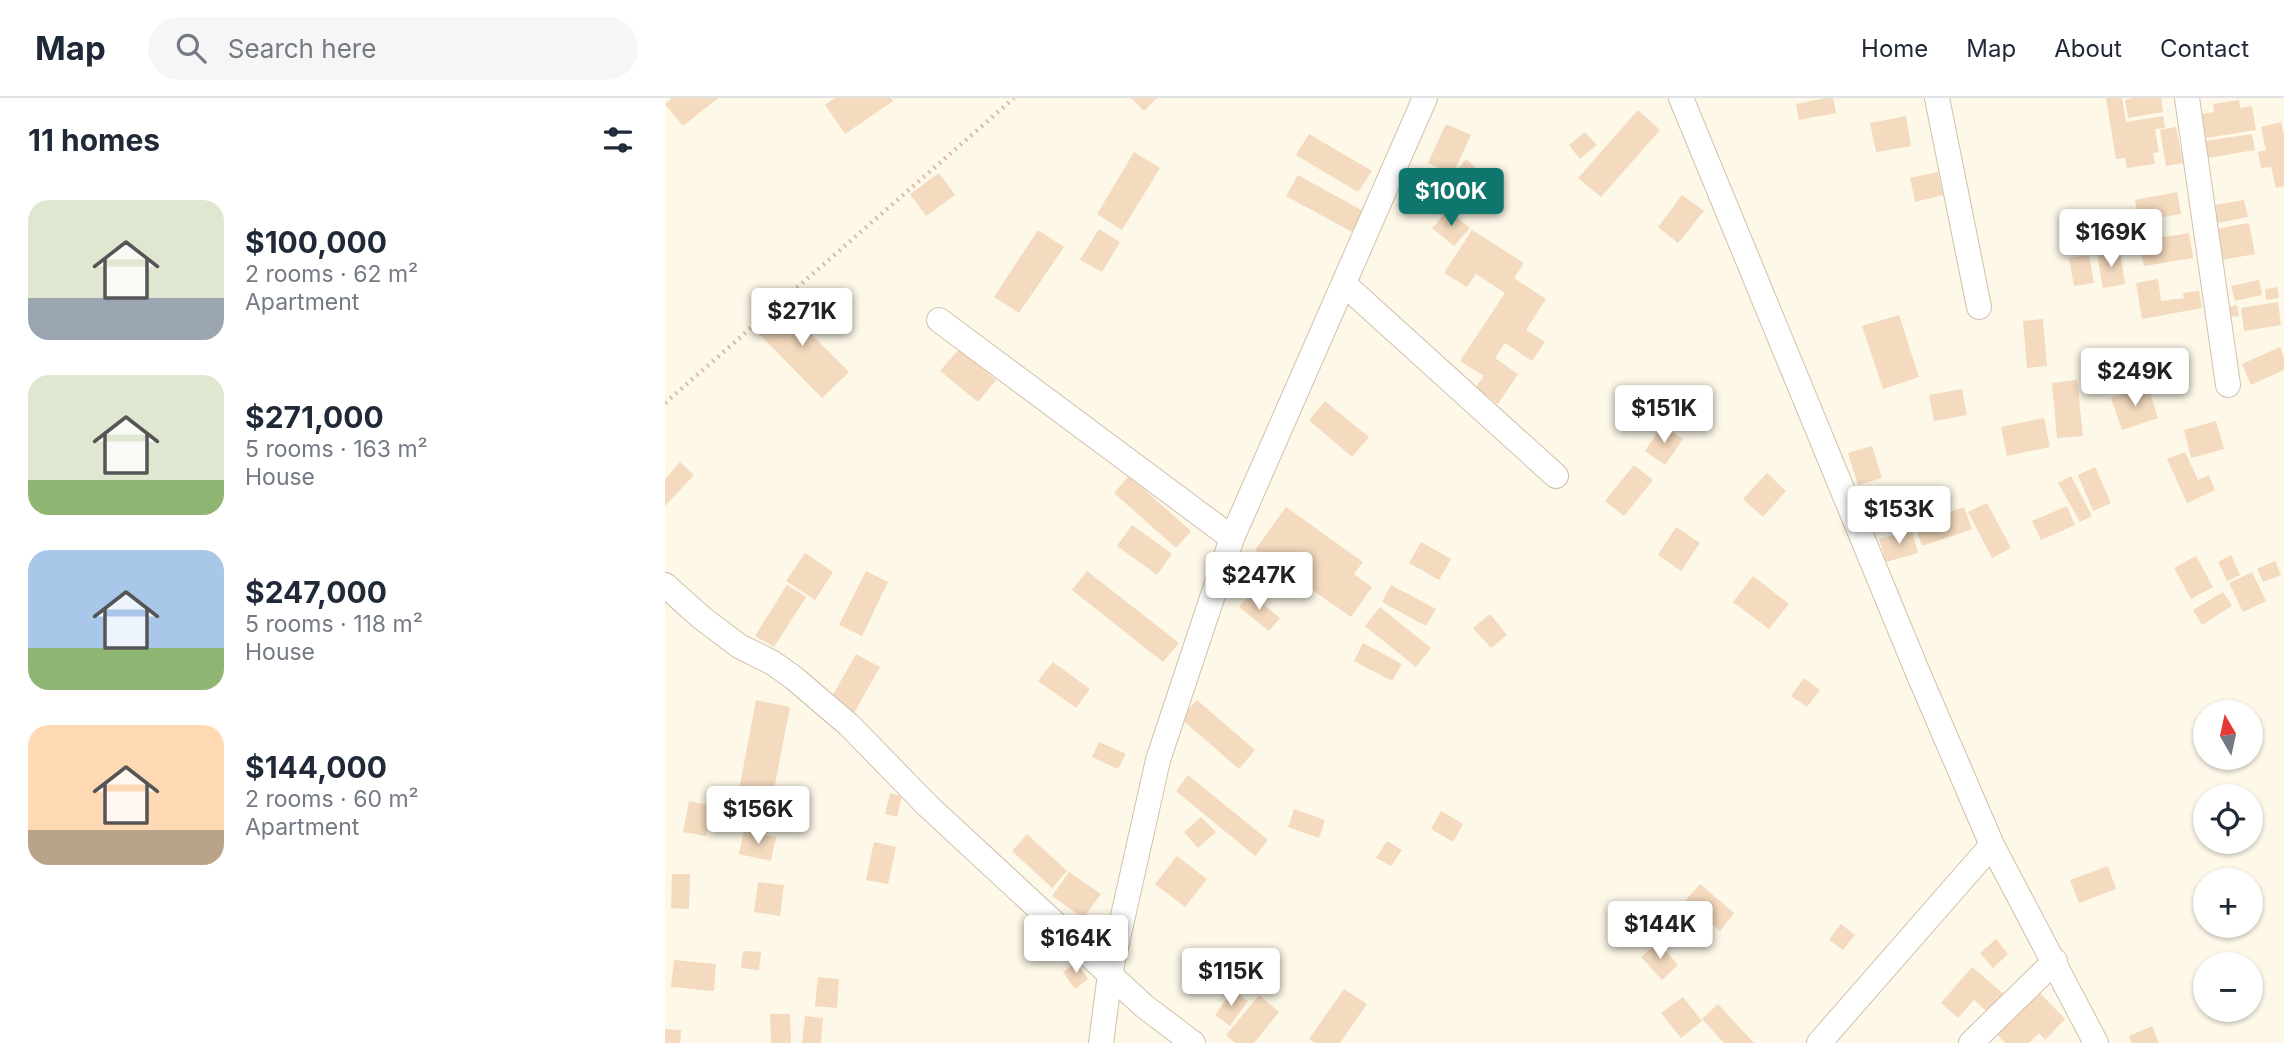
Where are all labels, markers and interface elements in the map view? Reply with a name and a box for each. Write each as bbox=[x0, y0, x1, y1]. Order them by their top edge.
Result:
search box bbox=[148, 17, 638, 80]
text: Map bbox=[35, 28, 106, 68]
icon: search bbox=[172, 29, 210, 67]
text: Search here bbox=[228, 33, 376, 64]
text: Home bbox=[1861, 34, 1928, 63]
text: Map bbox=[1966, 34, 2016, 63]
text: About bbox=[2054, 34, 2122, 63]
text: Contact bbox=[2160, 34, 2249, 63]
icon: filters bbox=[599, 121, 637, 159]
text: 11 homes bbox=[28, 122, 160, 158]
pin: $100K bbox=[1402, 169, 1500, 228]
text: $100K bbox=[1415, 177, 1487, 205]
pin: $169K bbox=[2062, 209, 2160, 269]
text: $169K bbox=[2075, 218, 2147, 246]
text: $100,000 bbox=[245, 224, 387, 260]
icon: home bbox=[84, 228, 168, 312]
text: 2 rooms · 62 m² bbox=[245, 260, 418, 288]
text: Apartment bbox=[245, 288, 359, 316]
pin: $271K bbox=[753, 288, 851, 348]
text: $271K bbox=[767, 297, 837, 325]
pin: $249K bbox=[2086, 348, 2184, 408]
text: $249K bbox=[2097, 357, 2173, 385]
pin: $151K bbox=[1615, 386, 1713, 445]
text: $151K bbox=[1631, 394, 1697, 422]
text: $271,000 bbox=[245, 399, 384, 435]
icon: home bbox=[84, 403, 168, 487]
text: 5 rooms · 163 m² bbox=[245, 435, 428, 463]
text: House bbox=[245, 463, 315, 491]
pin: $153K bbox=[1850, 486, 1948, 546]
text: $153K bbox=[1863, 495, 1935, 523]
pin: $247K bbox=[1210, 552, 1308, 612]
text: $247K bbox=[1222, 561, 1296, 589]
text: $247,000 bbox=[245, 574, 387, 610]
icon: home bbox=[84, 578, 168, 662]
text: 5 rooms · 118 m² bbox=[245, 610, 423, 638]
text: House bbox=[245, 638, 315, 666]
north arrow bbox=[2193, 700, 2263, 770]
map controls bbox=[2193, 700, 2263, 1022]
text: $144,000 bbox=[245, 749, 387, 785]
icon: home bbox=[84, 753, 168, 837]
button: locate bbox=[2193, 784, 2263, 854]
text: 2 rooms · 60 m² bbox=[245, 785, 419, 813]
pin: $156K bbox=[709, 786, 807, 846]
text: $156K bbox=[722, 795, 794, 823]
text: Apartment bbox=[245, 813, 359, 841]
button: + bbox=[2193, 868, 2263, 938]
pin: $144K bbox=[1611, 902, 1709, 961]
text: $144K bbox=[1624, 910, 1696, 938]
pin: $164K bbox=[1027, 916, 1125, 975]
text: $164K bbox=[1040, 924, 1112, 952]
pin: $115K bbox=[1182, 948, 1280, 1008]
button: − bbox=[2193, 952, 2263, 1022]
text: $115K bbox=[1198, 957, 1264, 985]

